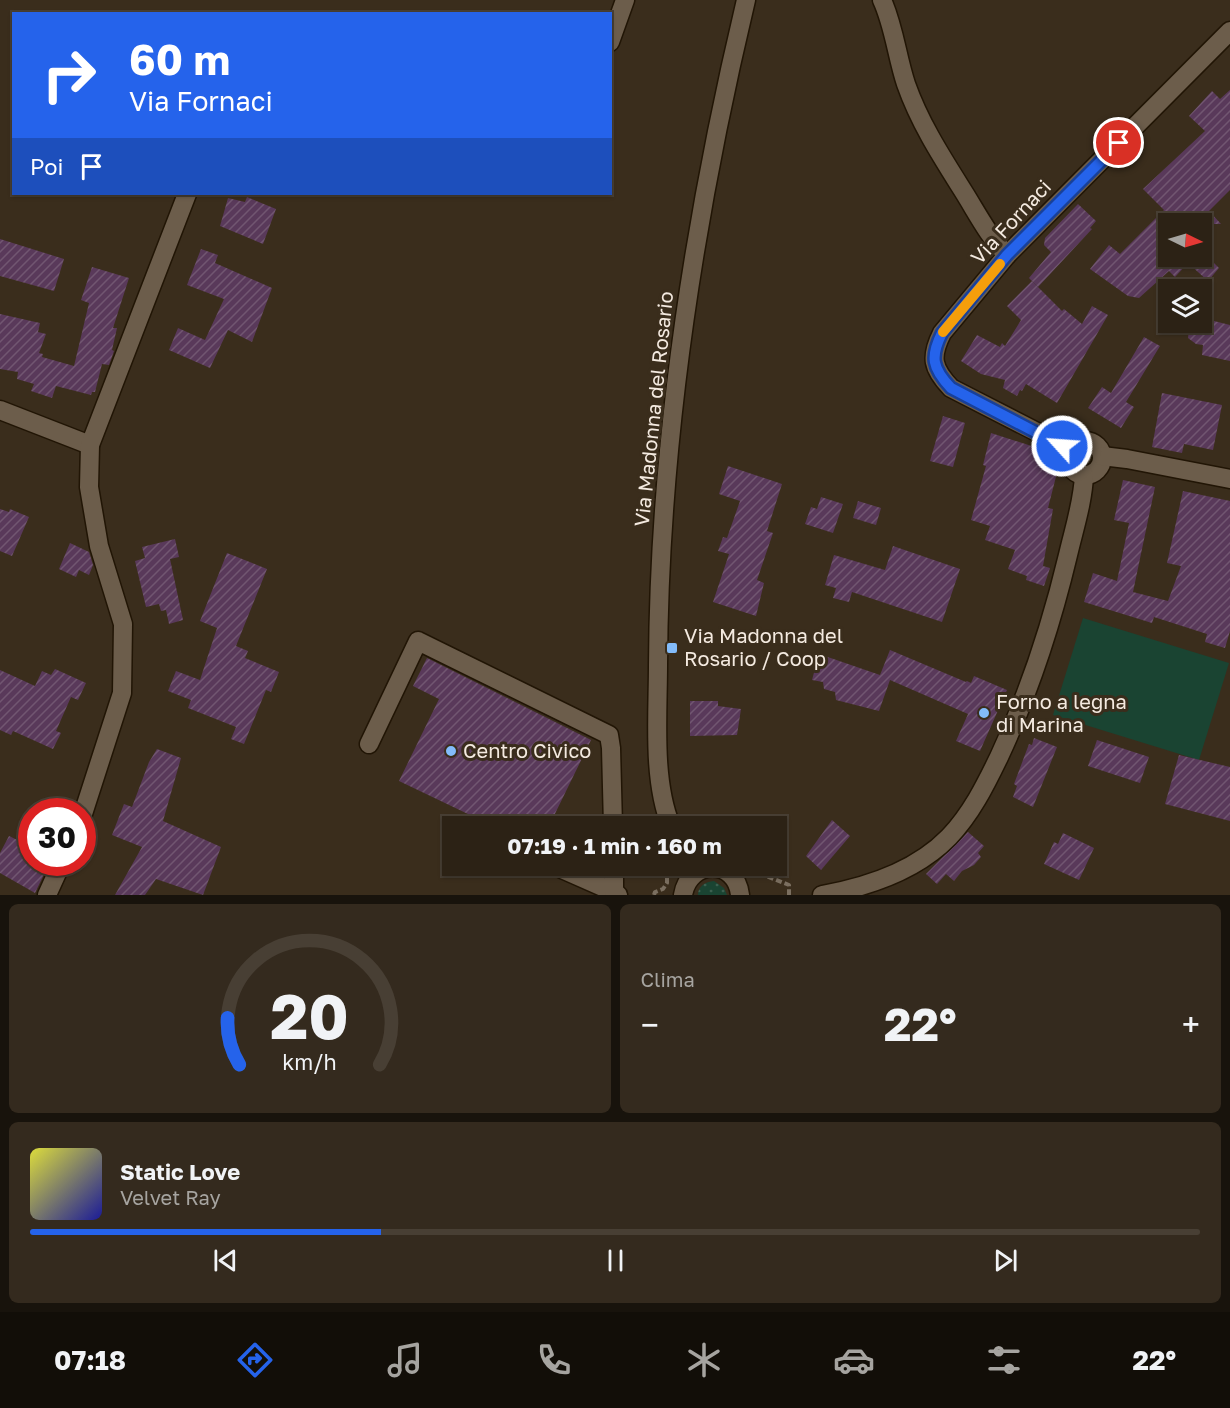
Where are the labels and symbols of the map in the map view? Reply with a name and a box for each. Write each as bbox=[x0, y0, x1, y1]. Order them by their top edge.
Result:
pin bbox=[1093, 117, 1144, 168]
street label: Via Fornaci bbox=[965, 174, 1055, 268]
north arrow bbox=[1158, 213, 1212, 267]
street label: Via Madonna del Rosario bbox=[629, 290, 677, 528]
position arrow bbox=[1030, 414, 1094, 478]
place label: Via Madonna del Rosario / Coop bbox=[684, 623, 843, 670]
marker: Via Madonna del Rosario / Coop bbox=[665, 641, 679, 655]
place label: Forno a legna di Marina bbox=[996, 689, 1127, 736]
marker: Forno a legna di Marina bbox=[977, 706, 991, 720]
place label: Centro Civico bbox=[463, 738, 591, 762]
marker: Centro Civico bbox=[444, 744, 458, 758]
speed limit sign: 30 bbox=[18, 798, 96, 876]

